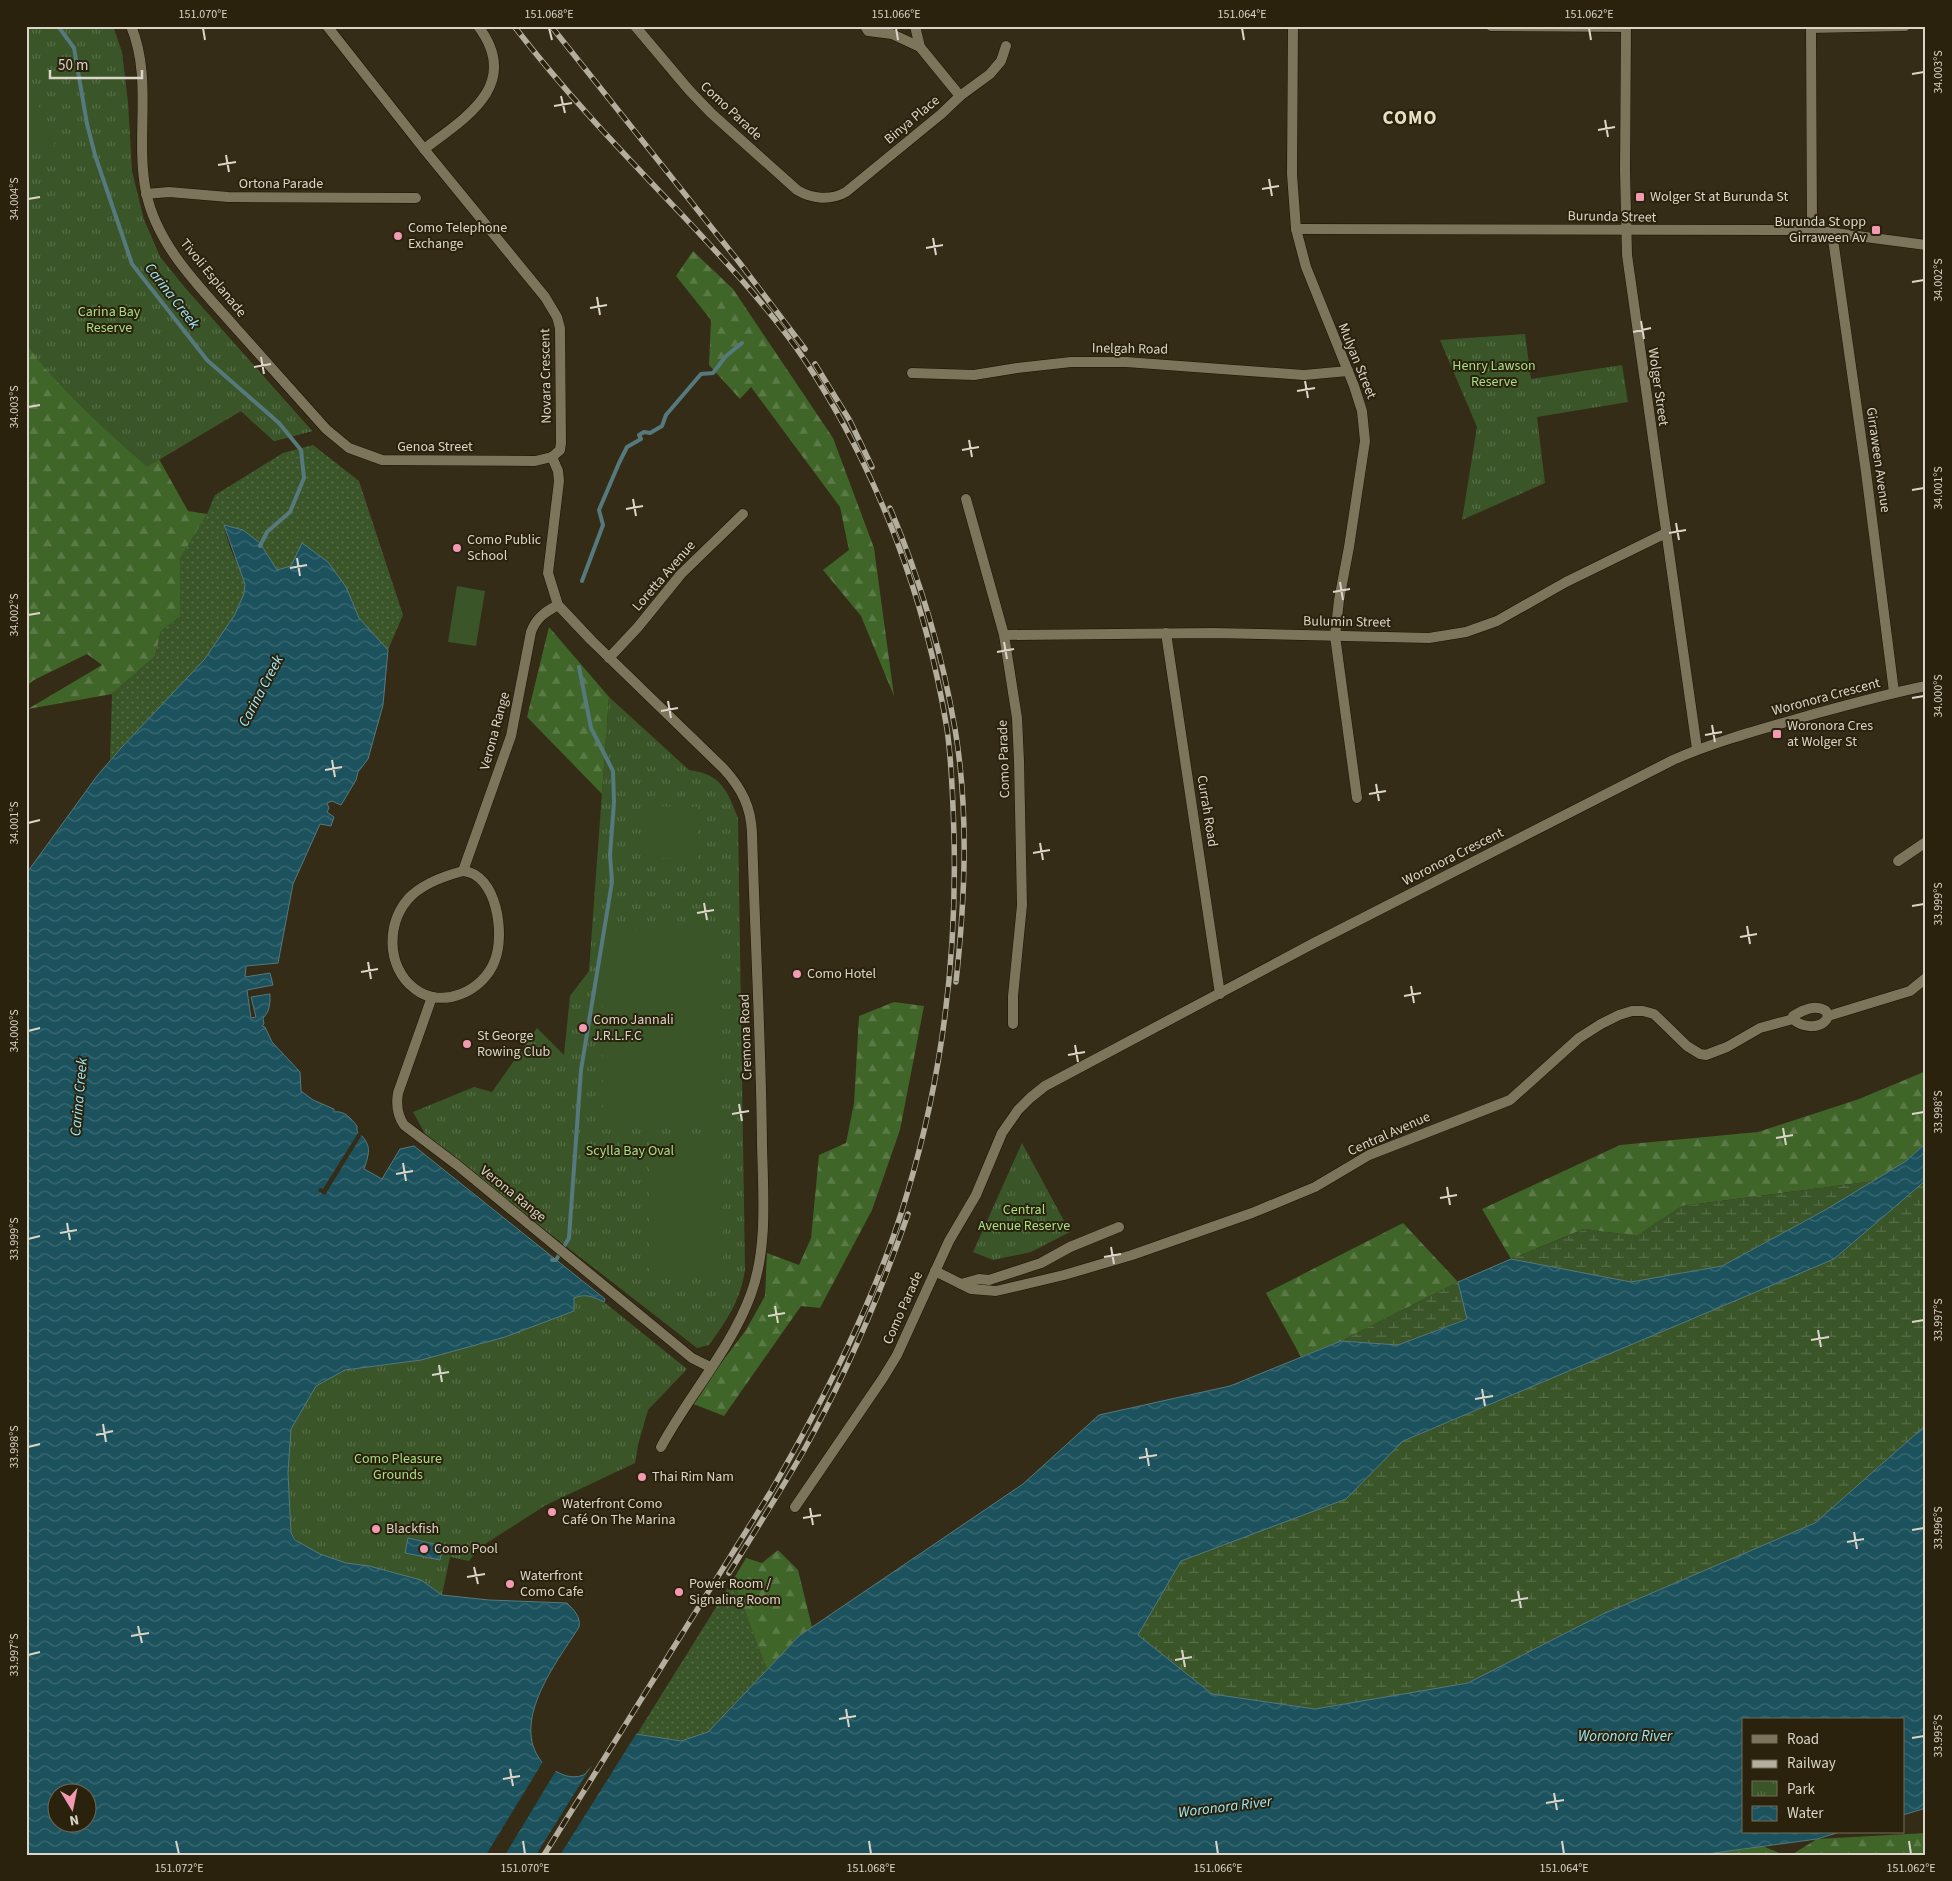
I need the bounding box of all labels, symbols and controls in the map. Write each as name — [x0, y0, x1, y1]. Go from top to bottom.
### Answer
text: 151.070°E — [178, 6, 228, 23]
text: 151.068°E — [524, 6, 574, 23]
text: 151.066°E — [871, 6, 921, 23]
text: 151.064°E — [1217, 6, 1267, 23]
text: 151.062°E — [1564, 6, 1614, 23]
scale bar — [50, 48, 142, 80]
text: 34.003°S — [1930, 50, 1947, 94]
text: 50 m — [58, 55, 88, 76]
street label: Como Parade — [696, 77, 766, 145]
street label: Binya Place — [880, 91, 944, 149]
district label: COMO — [1383, 105, 1437, 132]
street label: Ortona Parade — [239, 174, 323, 194]
text: 34.004°S — [6, 177, 23, 221]
place label: Wolger St at Burunda St — [1650, 187, 1788, 207]
marker: Wolger St at Burunda St — [1634, 191, 1646, 203]
street label: Burunda Street — [1567, 206, 1657, 228]
place label: Burunda St opp Girraween Av — [1775, 212, 1866, 248]
place label: Como Telephone Exchange — [408, 218, 507, 254]
marker: Burunda St opp Girraween Av — [1870, 224, 1882, 236]
marker: Como Telephone Exchange — [392, 230, 404, 242]
street label: Tivoli Esplanade — [175, 234, 251, 322]
text: 34.002°S — [1930, 258, 1947, 302]
water label: Carina Creek — [140, 259, 205, 334]
park label: Carina Bay Reserve — [78, 302, 141, 338]
street label: Mulyan Street — [1333, 320, 1381, 402]
street label: Novara Crescent — [535, 328, 557, 424]
street label: Inelgah Road — [1092, 338, 1168, 360]
street label: Wolger Street — [1643, 347, 1673, 428]
park label: Henry Lawson Reserve — [1452, 356, 1536, 392]
text: 34.003°S — [6, 385, 23, 429]
street label: Girraween Avenue — [1861, 406, 1895, 514]
street label: Genoa Street — [397, 437, 473, 457]
text: 34.001°S — [1930, 466, 1947, 510]
place label: Como Public School — [467, 530, 542, 566]
street label: Loretta Avenue — [628, 536, 700, 616]
marker: Como Public School — [451, 542, 463, 554]
text: 34.002°S — [6, 593, 23, 637]
street label: Bulumin Street — [1303, 611, 1391, 633]
water label: Carina Creek — [233, 651, 289, 731]
street label: Woronora Crescent — [1770, 673, 1883, 721]
text: 34.000°S — [1930, 674, 1947, 718]
street label: Verona Range — [475, 690, 515, 772]
place label: Woronora Cres at Wolger St — [1787, 716, 1873, 752]
street label: Como Parade — [993, 719, 1015, 798]
marker: Woronora Cres at Wolger St — [1771, 728, 1783, 740]
street label: Currah Road — [1191, 774, 1223, 848]
text: 34.001°S — [6, 801, 23, 845]
street label: Woronora Crescent — [1399, 823, 1507, 891]
text: 33.999°S — [1930, 882, 1947, 926]
place label: Como Hotel — [807, 964, 877, 984]
marker: Como Hotel — [791, 968, 803, 980]
street label: Cremona Road — [734, 993, 758, 1081]
text: 34.000°S — [6, 1009, 23, 1053]
place label: Como Jannali J.R.L.F.C — [593, 1010, 674, 1046]
marker: Como Jannali J.R.L.F.C — [577, 1022, 589, 1034]
place label: St George Rowing Club — [477, 1026, 551, 1062]
marker: St George Rowing Club — [461, 1038, 473, 1050]
water label: Carina Creek — [65, 1056, 93, 1137]
text: 33.998°S — [1930, 1090, 1947, 1134]
street label: Central Avenue — [1345, 1107, 1434, 1161]
park label: Scylla Bay Oval — [586, 1141, 675, 1161]
street label: Verona Range — [476, 1161, 551, 1227]
park label: Central Avenue Reserve — [978, 1200, 1070, 1236]
text: 33.999°S — [6, 1217, 23, 1261]
street label: Como Parade — [878, 1268, 928, 1348]
text: 33.997°S — [1930, 1298, 1947, 1342]
text: 33.998°S — [6, 1425, 23, 1469]
park label: Como Pleasure Grounds — [354, 1449, 442, 1485]
place label: Thai Rim Nam — [652, 1467, 734, 1487]
marker: Thai Rim Nam — [636, 1471, 648, 1483]
place label: Waterfront Como Café On The Marina — [562, 1494, 676, 1530]
marker: Waterfront Como Café On The Marina — [546, 1506, 558, 1518]
text: 33.996°S — [1930, 1506, 1947, 1550]
place label: Blackfish — [386, 1519, 439, 1539]
marker: Blackfish — [370, 1523, 382, 1535]
place label: Como Pool — [434, 1539, 498, 1559]
marker: Como Pool — [418, 1543, 430, 1555]
place label: Waterfront Como Cafe — [520, 1566, 584, 1602]
place label: Power Room / Signaling Room — [689, 1574, 781, 1610]
marker: Waterfront Como Cafe — [504, 1578, 516, 1590]
marker: Power Room / Signaling Room — [673, 1586, 685, 1598]
text: 33.997°S — [6, 1633, 23, 1677]
text: 33.995°S — [1930, 1714, 1947, 1758]
legend — [1742, 1718, 1904, 1834]
water label: Woronora River — [1578, 1726, 1673, 1747]
text: Road — [1787, 1729, 1819, 1750]
text: Railway — [1787, 1753, 1836, 1774]
text: Park — [1787, 1779, 1816, 1800]
north arrow — [48, 1784, 98, 1834]
water label: Woronora River — [1177, 1791, 1274, 1823]
text: Water — [1787, 1803, 1824, 1824]
text: N — [68, 1809, 80, 1830]
text: 151.072°E — [154, 1860, 204, 1877]
text: 151.070°E — [500, 1860, 550, 1877]
text: 151.068°E — [846, 1860, 896, 1877]
text: 151.066°E — [1193, 1860, 1243, 1877]
text: 151.064°E — [1539, 1860, 1589, 1877]
text: 151.062°E — [1886, 1860, 1936, 1877]

